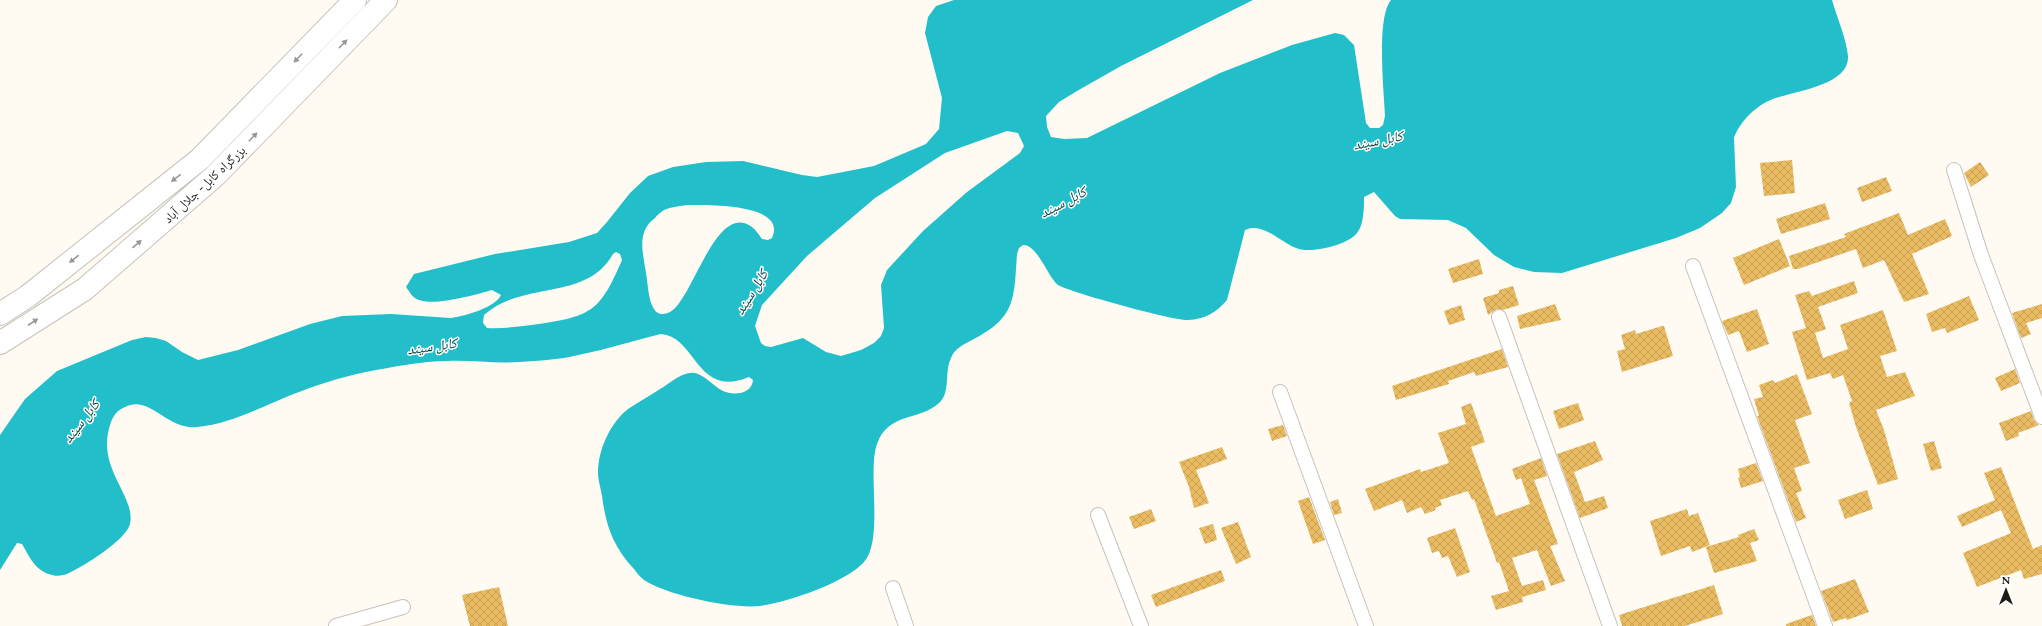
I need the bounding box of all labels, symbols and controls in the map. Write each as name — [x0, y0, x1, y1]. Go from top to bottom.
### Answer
one-way arrow — [339, 39, 348, 49]
one-way arrow — [293, 53, 303, 63]
water label: کابل سيند — [1352, 125, 1407, 156]
one-way arrow — [248, 132, 258, 142]
street label: بزرگراه کابل- جلال آباد — [159, 141, 251, 228]
one-way arrow — [170, 174, 181, 183]
water label: کابل سيند — [1036, 180, 1092, 223]
one-way arrow — [132, 240, 141, 249]
one-way arrow — [68, 255, 79, 264]
water label: کابل سيند — [729, 264, 775, 319]
one-way arrow — [28, 318, 38, 326]
water label: کابل سيند — [406, 332, 460, 360]
water label: کابل سيند — [58, 394, 106, 447]
north arrow — [1986, 570, 2026, 610]
text: N — [2002, 572, 2011, 589]

